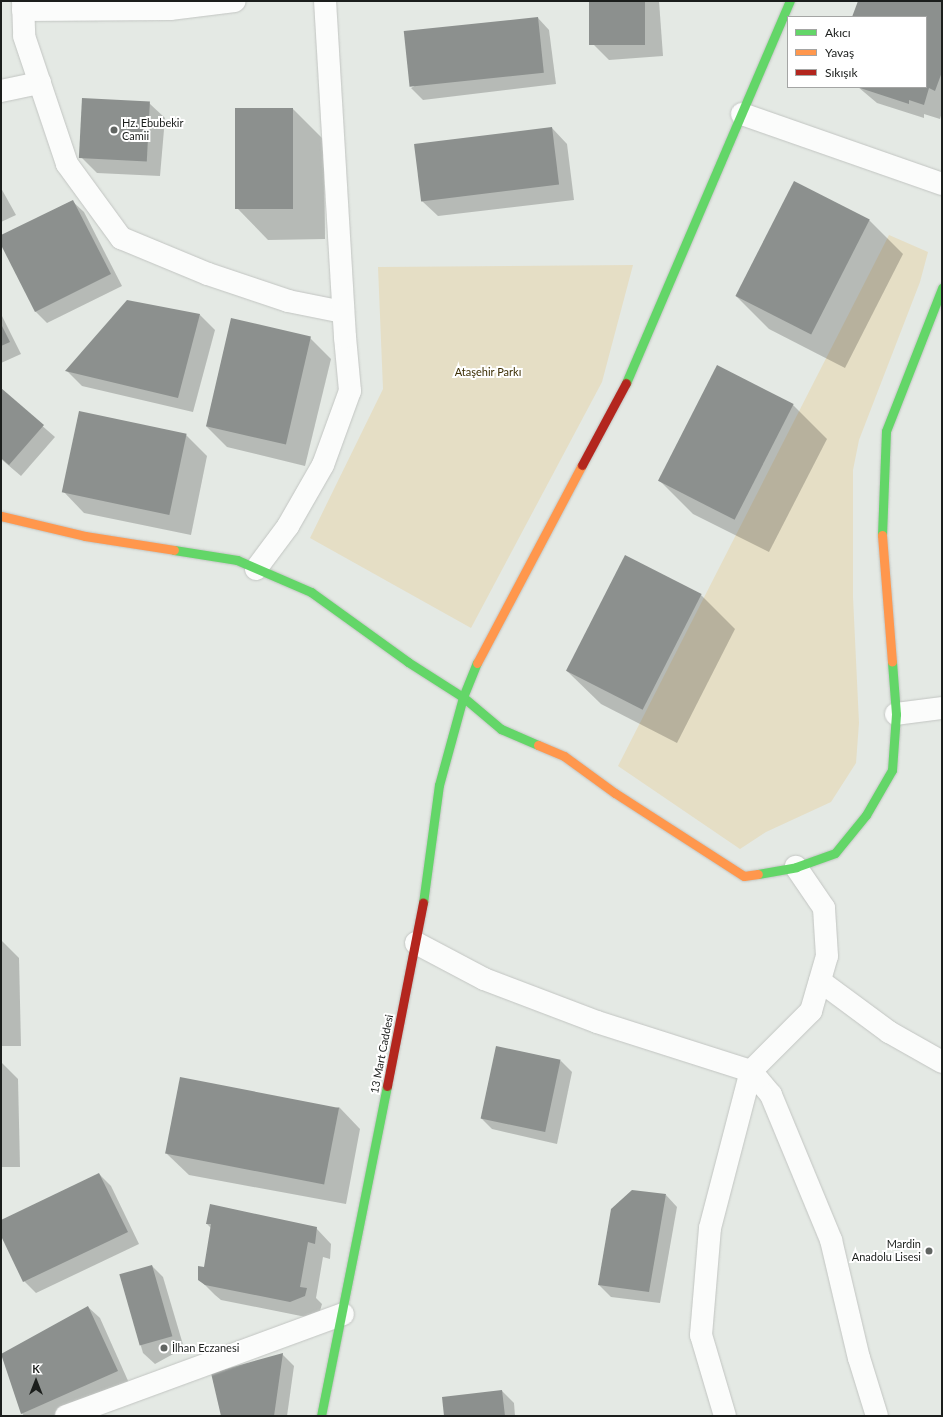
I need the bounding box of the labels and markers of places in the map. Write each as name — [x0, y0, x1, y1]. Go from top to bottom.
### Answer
place label: Hz. Ebubekir Camii — [122, 117, 183, 143]
marker: Hz. Ebubekir Camii — [109, 125, 119, 135]
place label: Mardin Anadolu Lisesi — [852, 1238, 921, 1264]
marker: Mardin Anadolu Lisesi — [924, 1246, 934, 1256]
place label: İlhan Eczanesi — [172, 1341, 239, 1355]
marker: İlhan Eczanesi — [159, 1343, 169, 1353]

